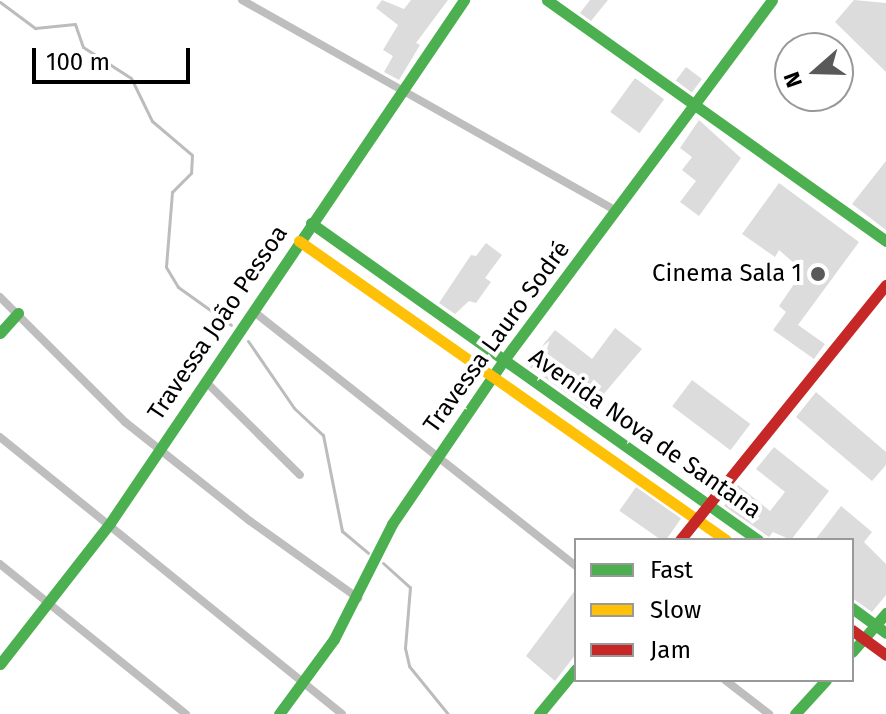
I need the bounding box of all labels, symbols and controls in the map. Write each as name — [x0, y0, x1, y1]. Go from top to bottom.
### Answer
scale bar — [36, 32, 194, 82]
north arrow — [774, 32, 854, 112]
text: 100 m — [46, 48, 110, 76]
text: N — [778, 68, 808, 91]
street label: Travessa João Pessoa — [142, 220, 294, 426]
street label: Travessa Lauro Sodré — [418, 236, 576, 438]
place label: Cinema Sala 1 — [652, 260, 802, 288]
marker: Cinema Sala 1 — [809, 265, 827, 283]
street label: Avenida Nova de Santana — [523, 343, 767, 525]
legend — [574, 538, 854, 682]
text: Fast — [650, 556, 693, 584]
text: Slow — [650, 596, 701, 624]
text: Jam — [650, 636, 691, 664]

